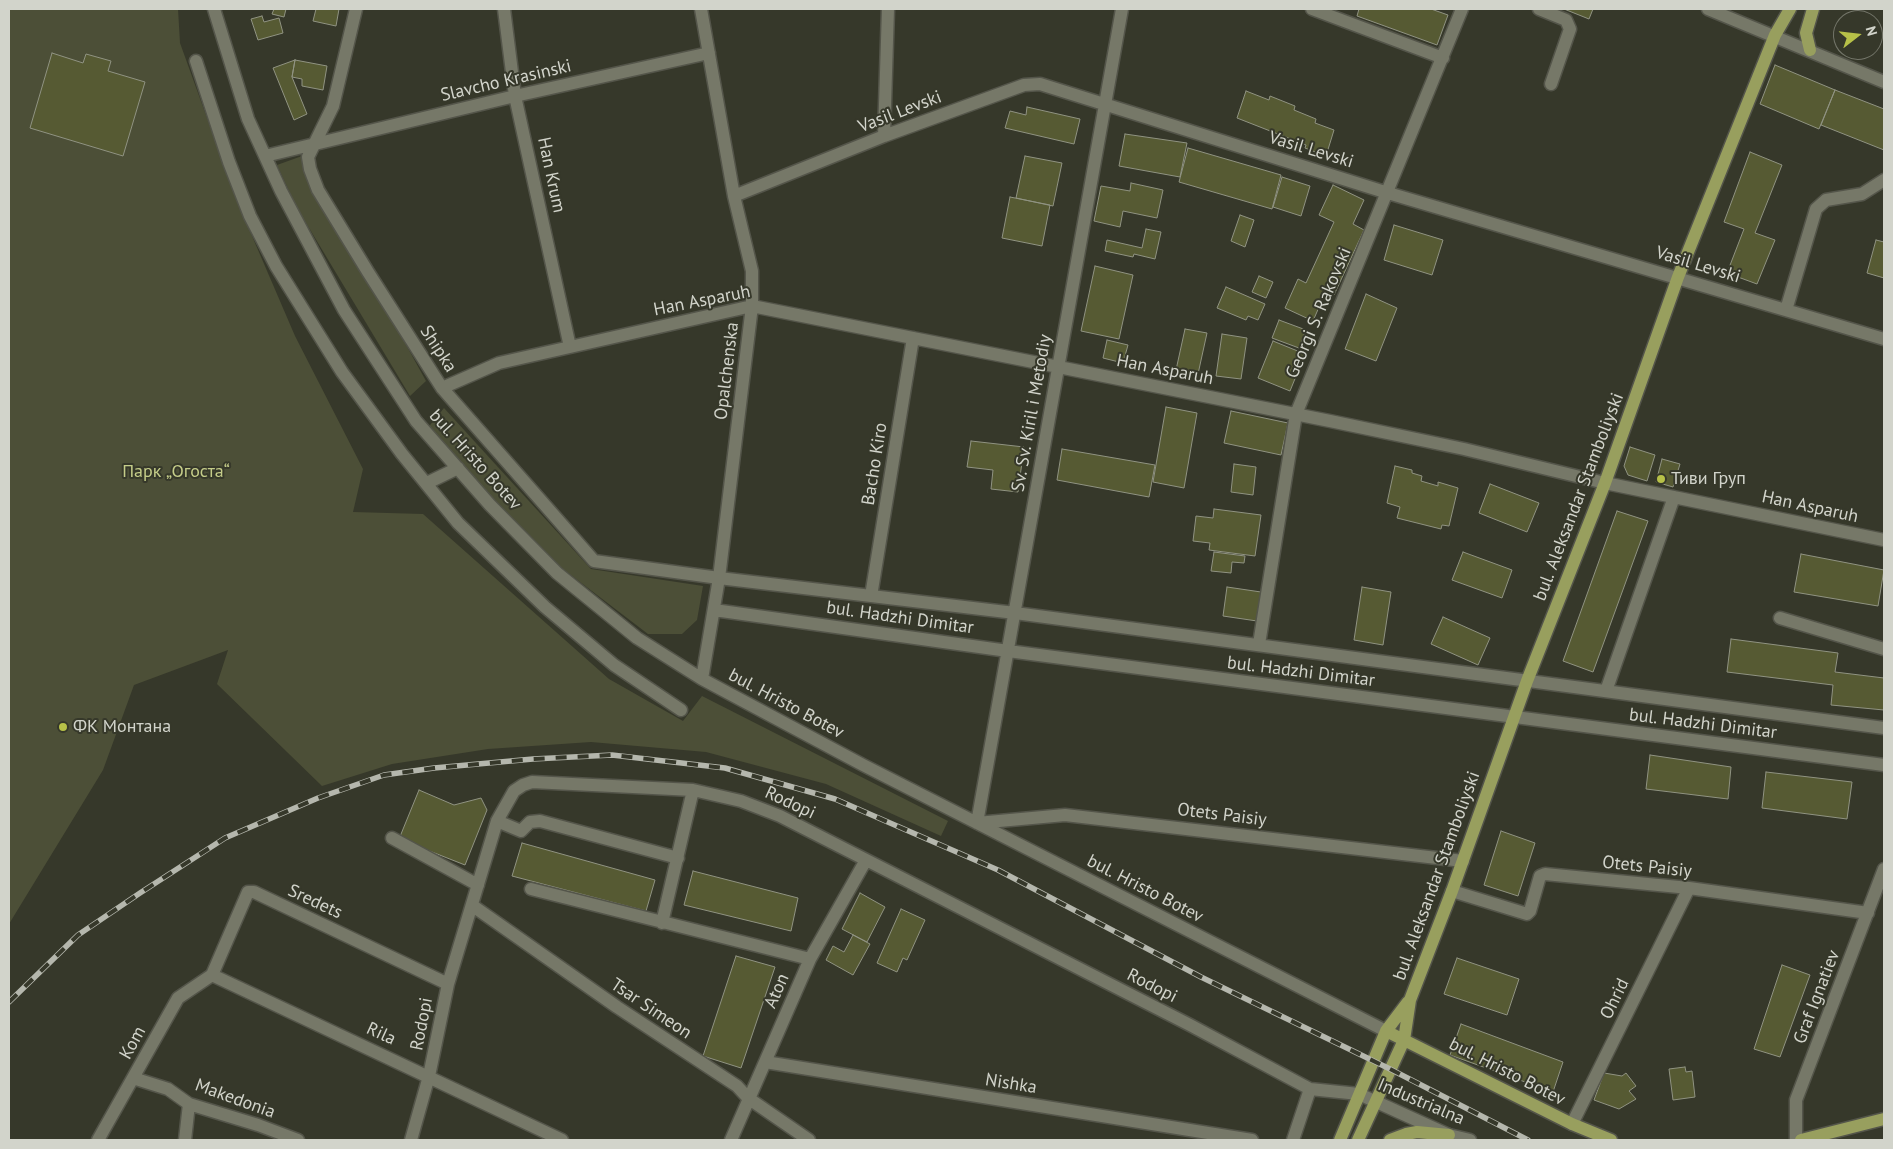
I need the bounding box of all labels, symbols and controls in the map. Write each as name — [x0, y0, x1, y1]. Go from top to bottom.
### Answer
north arrow — [1833, 10, 1883, 60]
text: N — [1862, 24, 1881, 38]
street label: Slavcho Krasinski — [439, 55, 573, 107]
street label: Vasil Levski — [855, 86, 945, 138]
street label: Vasil Levski — [1266, 127, 1356, 173]
street label: Han Krum — [532, 135, 570, 215]
street label: Vasil Levski — [1653, 242, 1743, 288]
street label: Georgi S. Rakovski — [1282, 244, 1356, 382]
street label: Han Asparuh — [652, 281, 752, 321]
street label: Opalchenska — [710, 321, 744, 421]
street label: Shipka — [415, 322, 461, 376]
street label: Sv. Sv. Kiril i Metodiy — [1008, 333, 1056, 493]
street label: Han Asparuh — [1115, 350, 1215, 390]
street label: bul. Aleksandar Stamboliyski — [1529, 390, 1629, 604]
street label: bul. Hristo Botev — [424, 405, 526, 515]
street label: Bacho Kiro — [858, 421, 892, 507]
park label: Парк „Огоста“ — [122, 461, 230, 483]
place label: Тиви Груп — [1671, 468, 1746, 490]
marker: Тиви Груп — [1655, 473, 1667, 485]
street label: Han Asparuh — [1760, 486, 1860, 528]
street label: bul. Hadzhi Dimitar — [825, 597, 975, 639]
street label: bul. Hadzhi Dimitar — [1226, 652, 1376, 692]
street label: bul. Hristo Botev — [725, 664, 847, 744]
street label: bul. Hadzhi Dimitar — [1628, 704, 1778, 744]
place label: ФК Монтана — [73, 716, 171, 738]
marker: ФК Монтана — [57, 721, 69, 733]
street label: bul. Aleksandar Stamboliyski — [1389, 769, 1485, 983]
street label: Rodopi — [761, 782, 819, 824]
street label: Otets Paisiy — [1176, 799, 1268, 831]
street label: bul. Hristo Botev — [1083, 850, 1207, 928]
street label: Otets Paisiy — [1601, 852, 1693, 882]
street label: Sredets — [284, 880, 346, 924]
street label: Graf Ignatiev — [1789, 947, 1845, 1047]
street label: Rodopi — [1123, 964, 1181, 1008]
street label: Aton — [760, 970, 794, 1012]
street label: Tsar Simeon — [606, 974, 696, 1044]
street label: Ohrid — [1596, 975, 1634, 1023]
street label: Rodopi — [406, 996, 438, 1052]
street label: Rila — [363, 1018, 399, 1050]
street label: Kom — [115, 1023, 151, 1063]
street label: bul. Hristo Botev — [1445, 1033, 1569, 1111]
street label: Nishka — [984, 1069, 1038, 1099]
street label: Industrialna — [1374, 1074, 1468, 1130]
street label: Makedonia — [192, 1075, 278, 1123]

